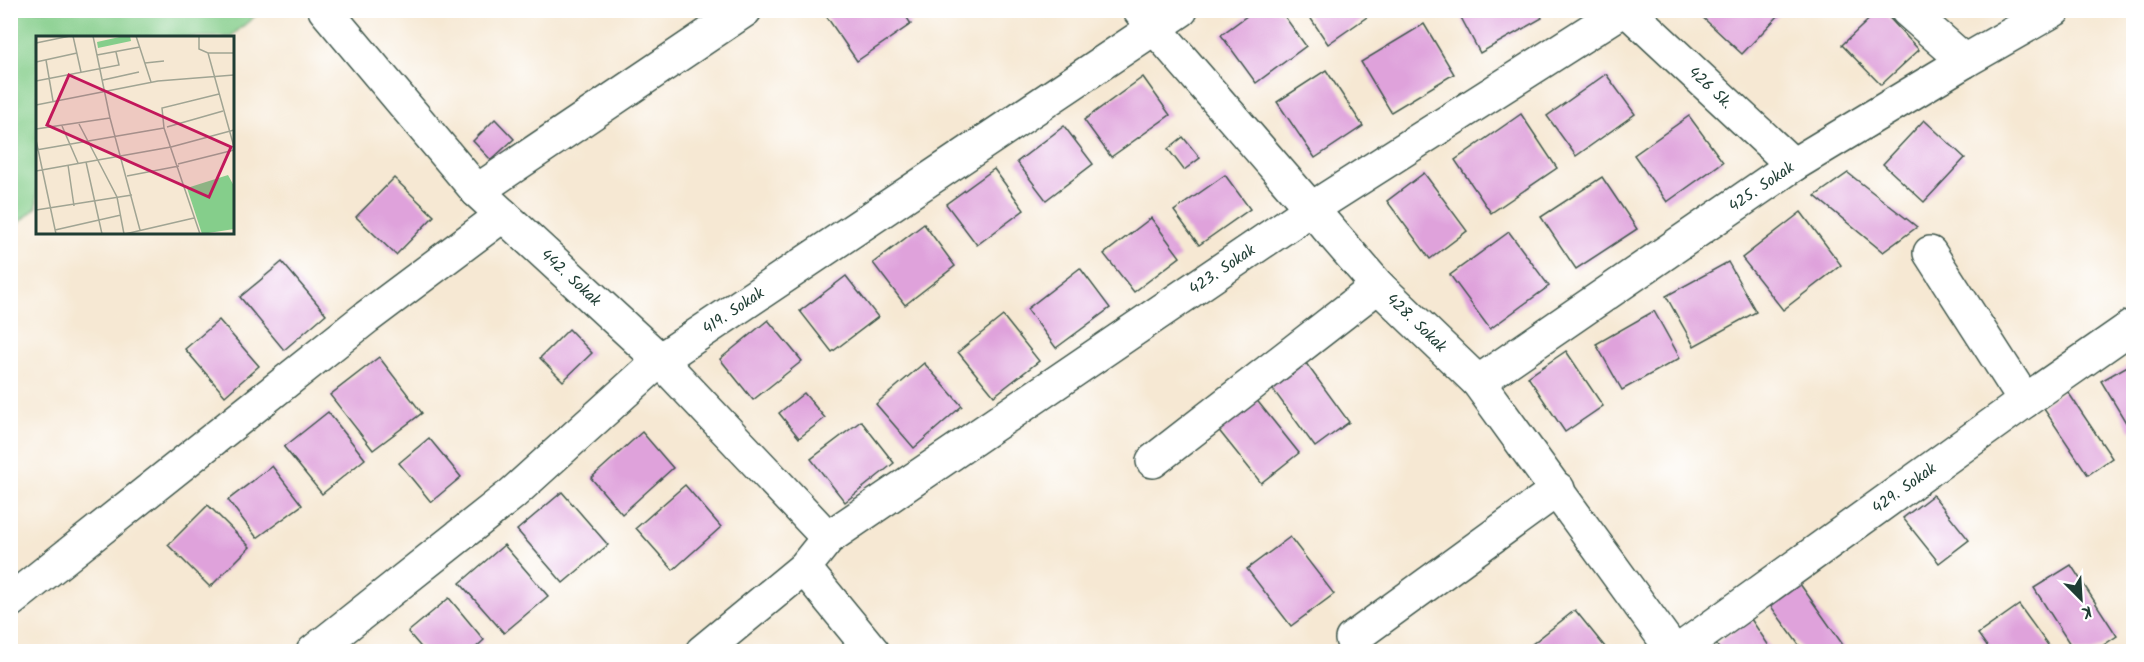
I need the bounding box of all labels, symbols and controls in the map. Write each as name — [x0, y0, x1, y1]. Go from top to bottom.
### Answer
inset map — [36, 36, 234, 234]
street label: 426 Sk. — [1682, 60, 1738, 115]
street label: 425. Sokak — [1723, 155, 1800, 218]
street label: 423. Sokak — [1184, 238, 1261, 301]
street label: 442. Sokak — [535, 243, 607, 313]
street label: 419. Sokak — [697, 281, 770, 341]
street label: 428. Sokak — [1380, 287, 1453, 359]
street label: 429. Sokak — [1867, 456, 1942, 520]
north arrow — [2051, 569, 2111, 629]
text: K — [2077, 598, 2096, 625]

